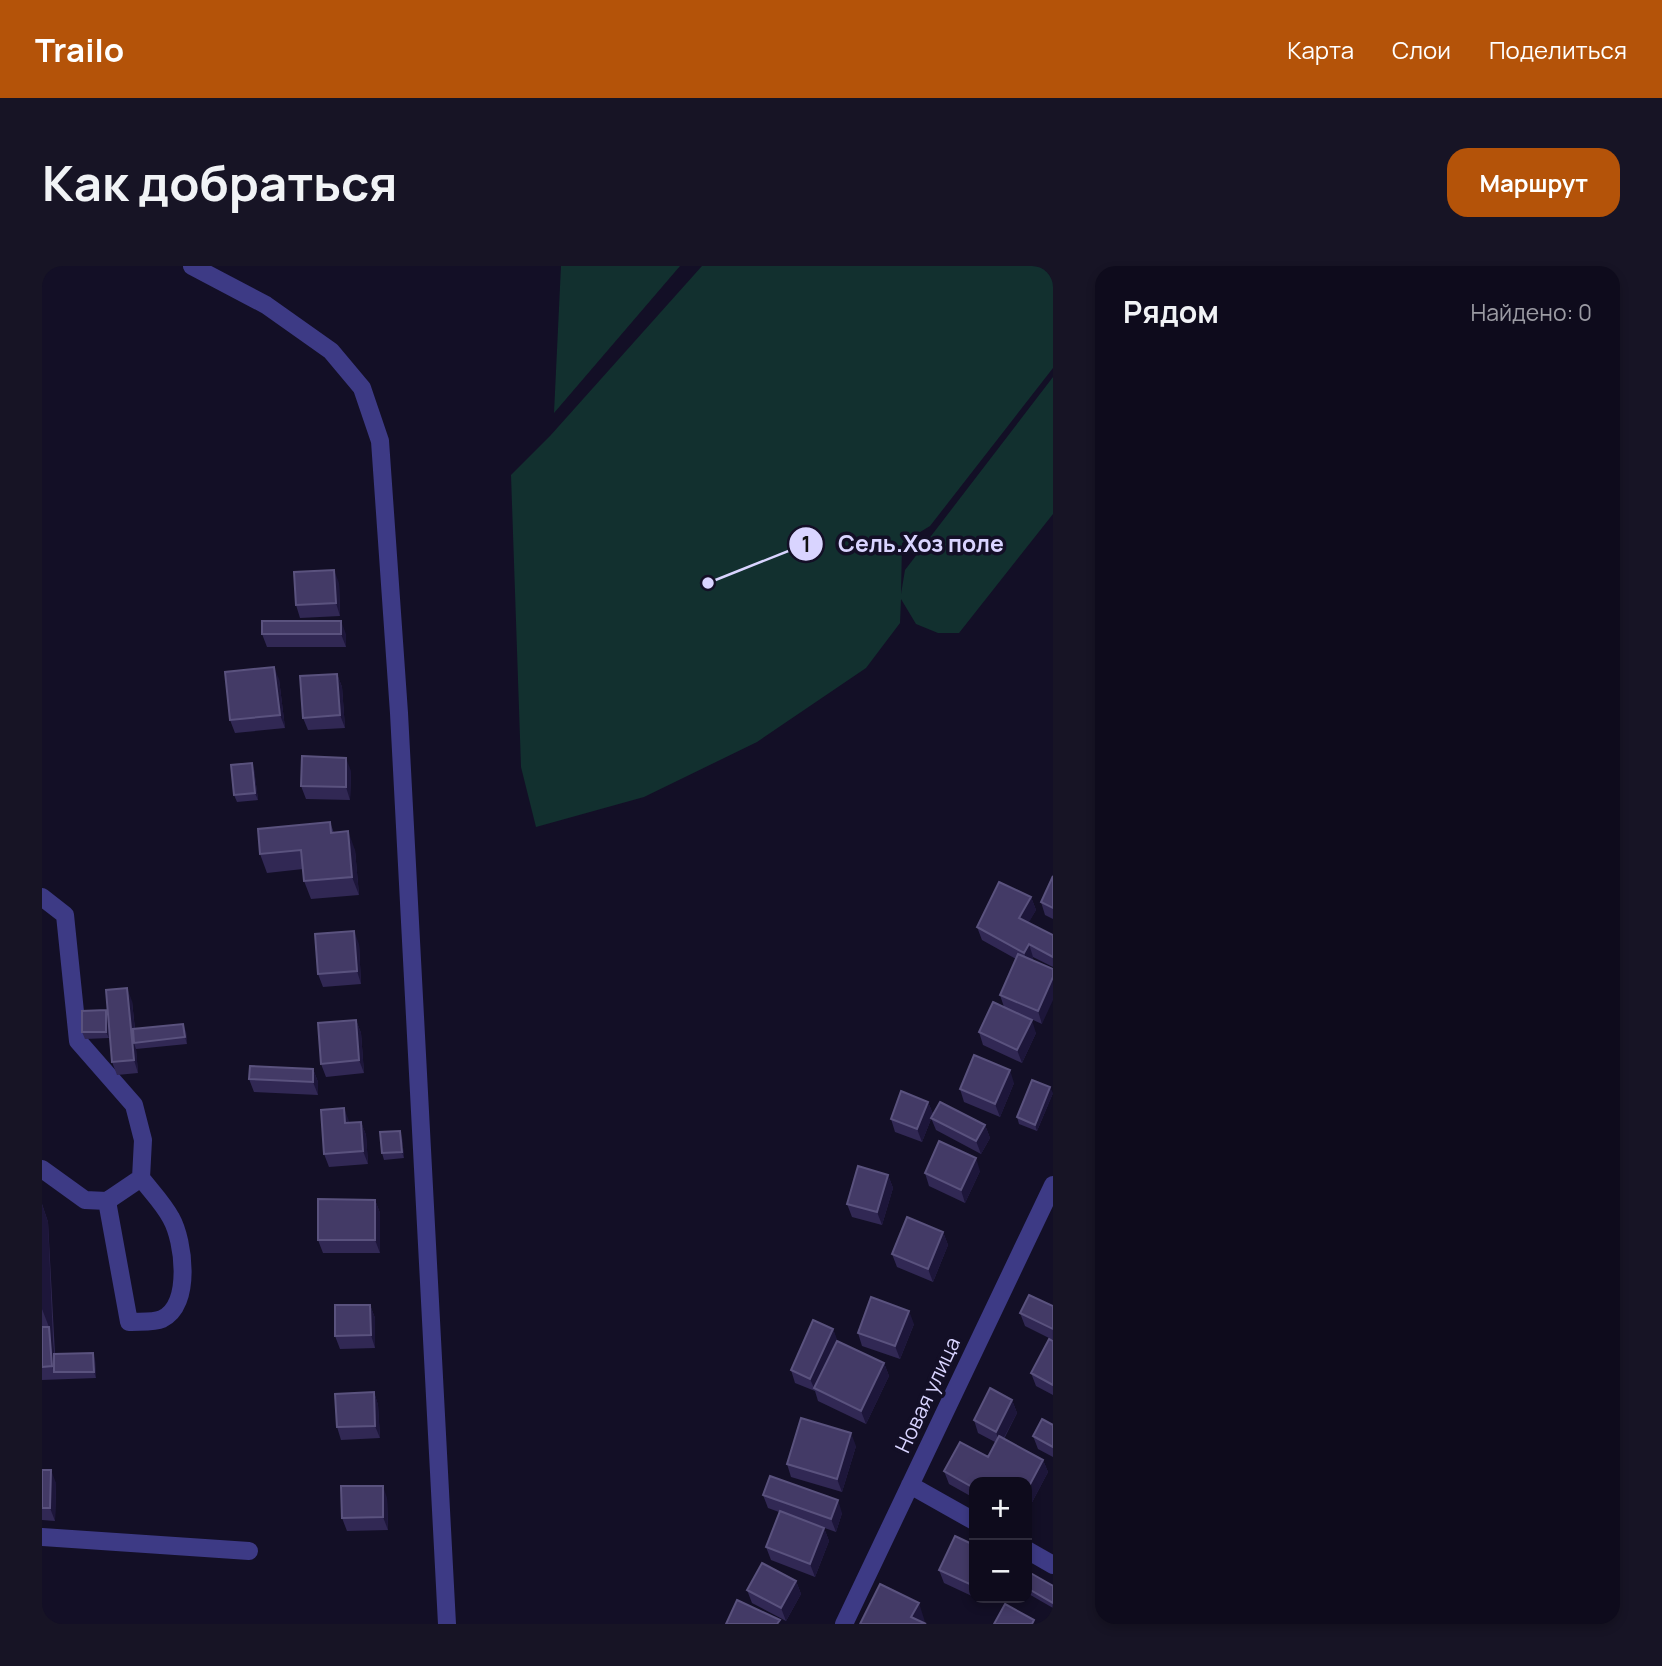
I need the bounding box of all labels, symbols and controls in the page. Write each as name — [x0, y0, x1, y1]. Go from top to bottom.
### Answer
text: Trailo — [35, 27, 124, 72]
text: Карта — [1287, 33, 1354, 66]
text: Слои — [1392, 33, 1451, 66]
text: Поделиться — [1489, 33, 1627, 66]
button: Маршрут — [1447, 148, 1620, 217]
text: Как добраться — [42, 149, 397, 216]
text: Рядом — [1123, 291, 1219, 332]
text: Найдено: 0 — [1470, 296, 1592, 328]
callout: Сель.Хоз поле — [789, 522, 1018, 566]
text: Сель.Хоз поле — [838, 527, 1004, 559]
text: 1 — [801, 530, 811, 558]
street label: Новая улица — [888, 1332, 966, 1457]
map controls — [969, 1477, 1032, 1603]
button: + — [969, 1477, 1032, 1540]
button: − — [969, 1540, 1032, 1603]

